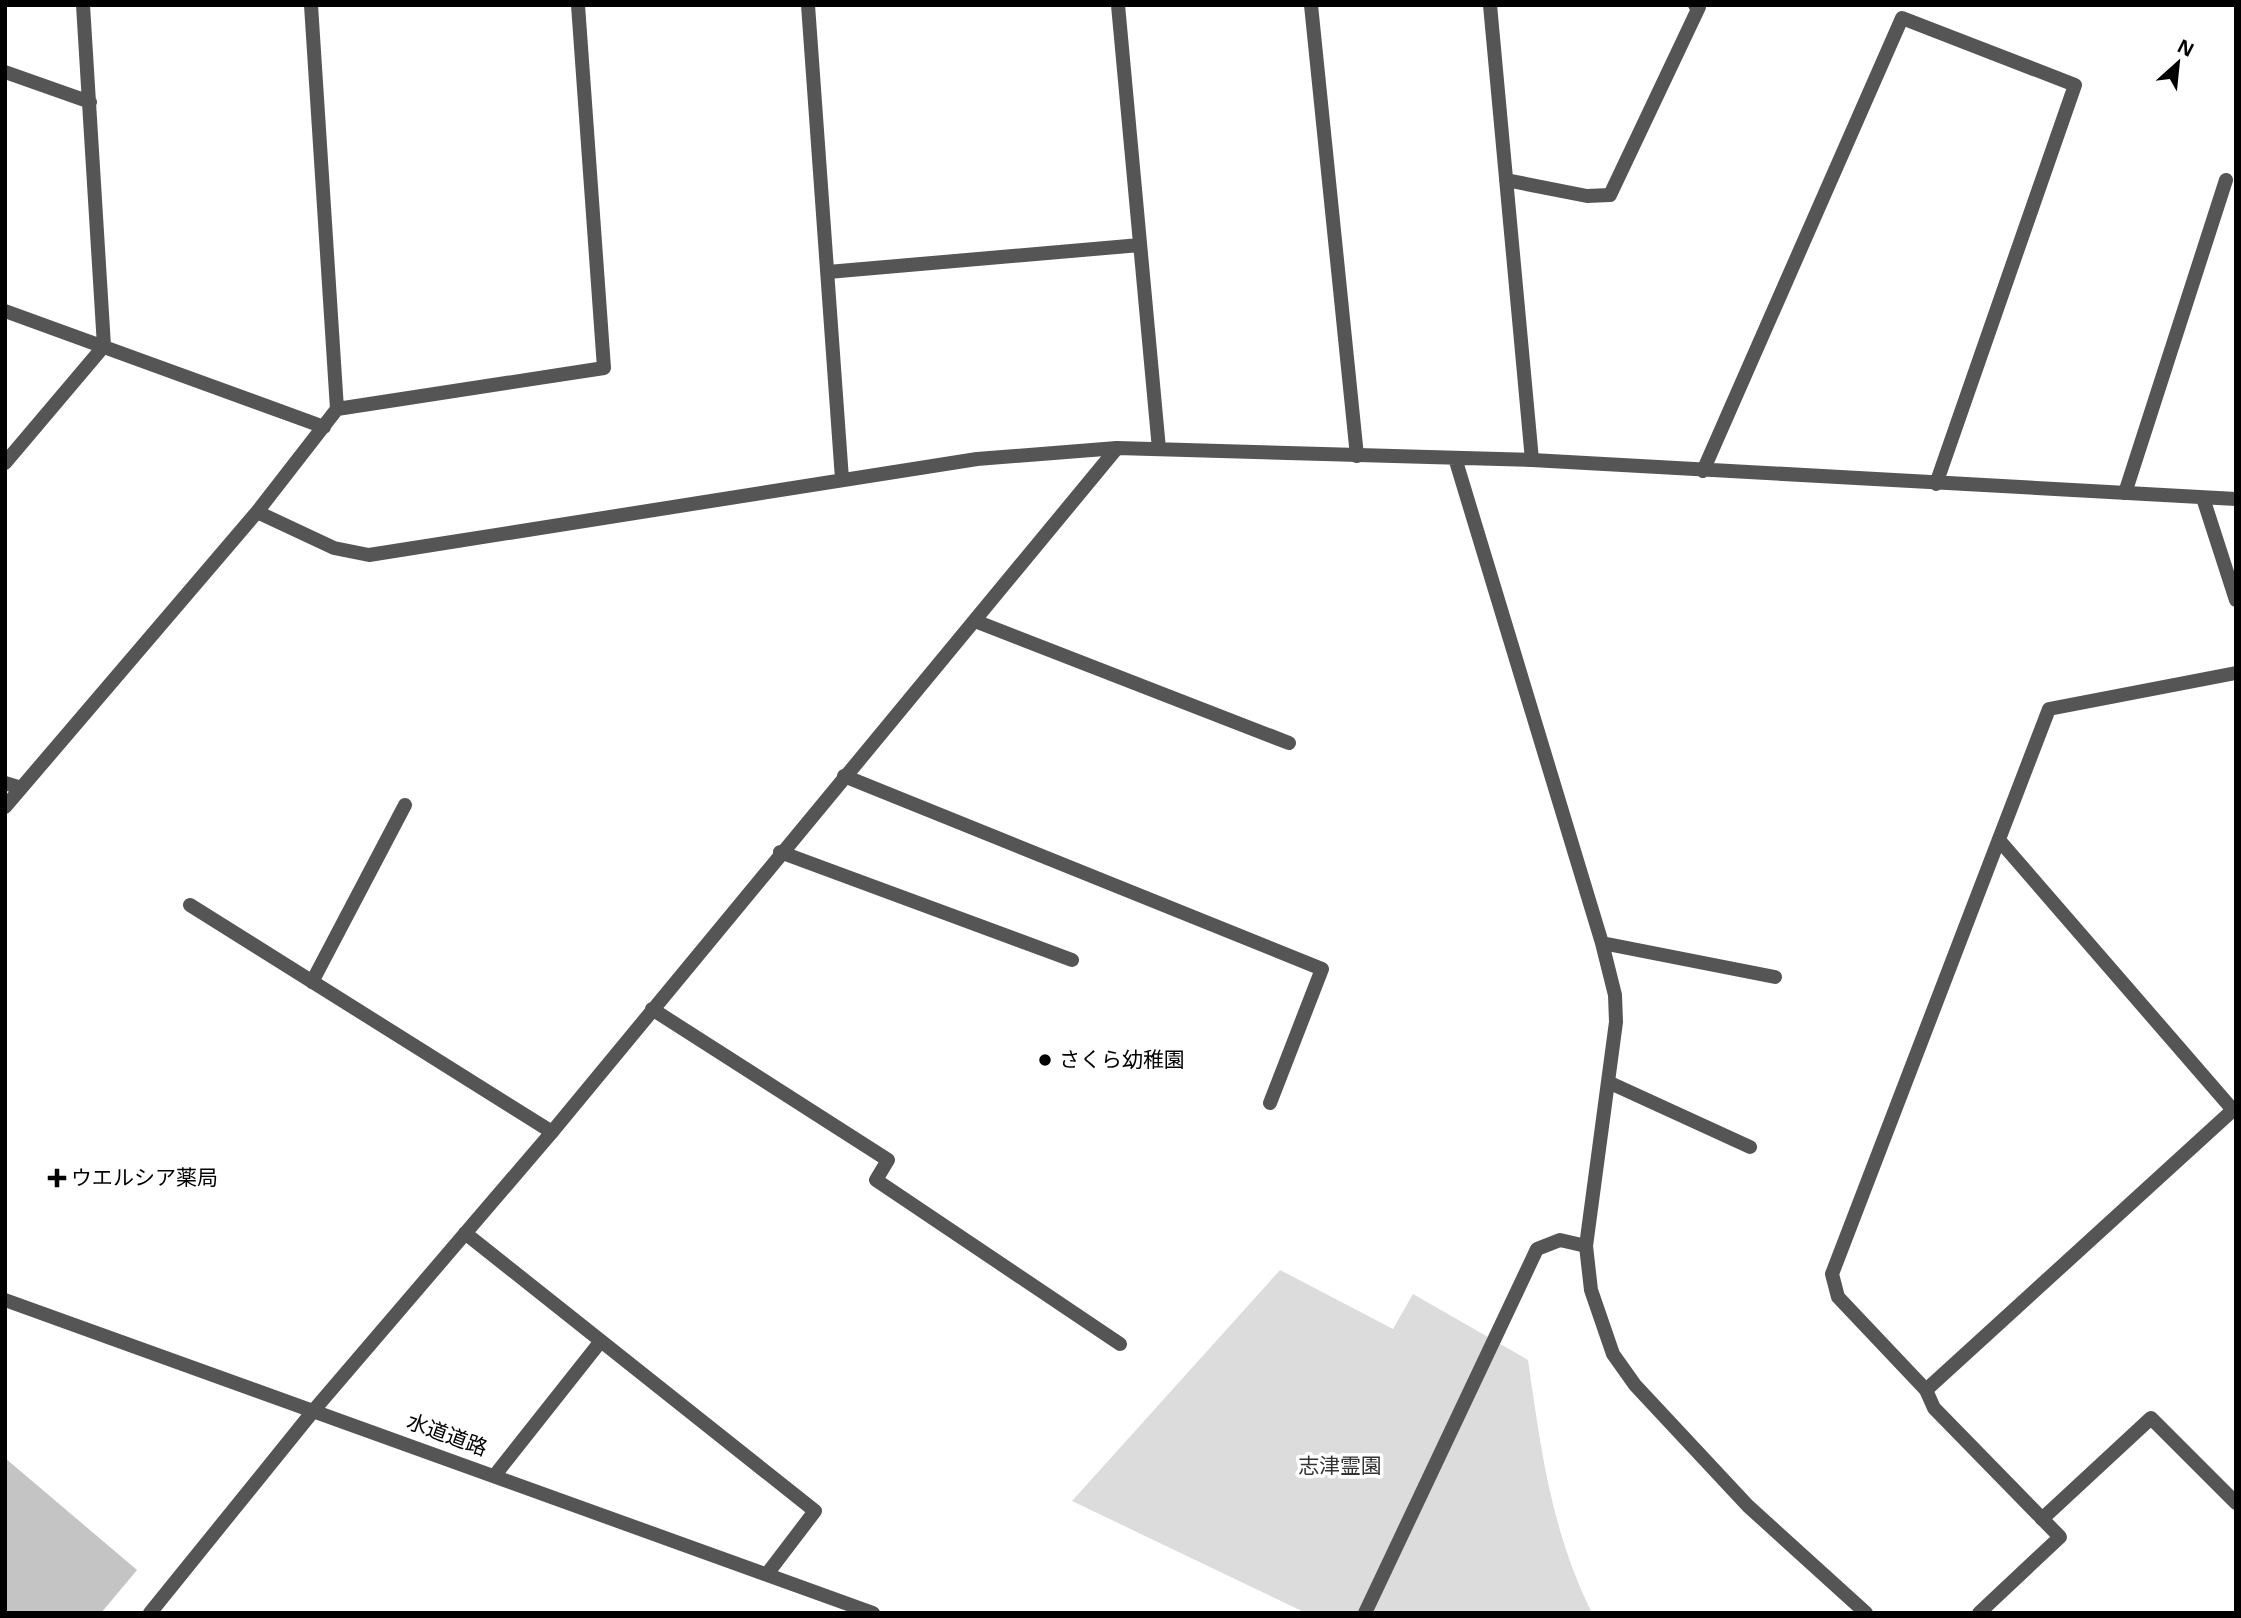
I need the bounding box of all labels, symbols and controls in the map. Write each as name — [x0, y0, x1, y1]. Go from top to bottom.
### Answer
north arrow — [2143, 28, 2213, 98]
text: N — [2173, 33, 2199, 63]
place label: さくら幼稚園 — [1059, 1045, 1185, 1073]
marker: さくら幼稚園 — [1037, 1052, 1053, 1068]
place label: ウエルシア薬局 — [71, 1163, 218, 1191]
marker: ウエルシア薬局 — [49, 1170, 65, 1186]
street label: 水道道路 — [403, 1407, 492, 1462]
park label: 志津霊園 — [1298, 1451, 1382, 1479]

